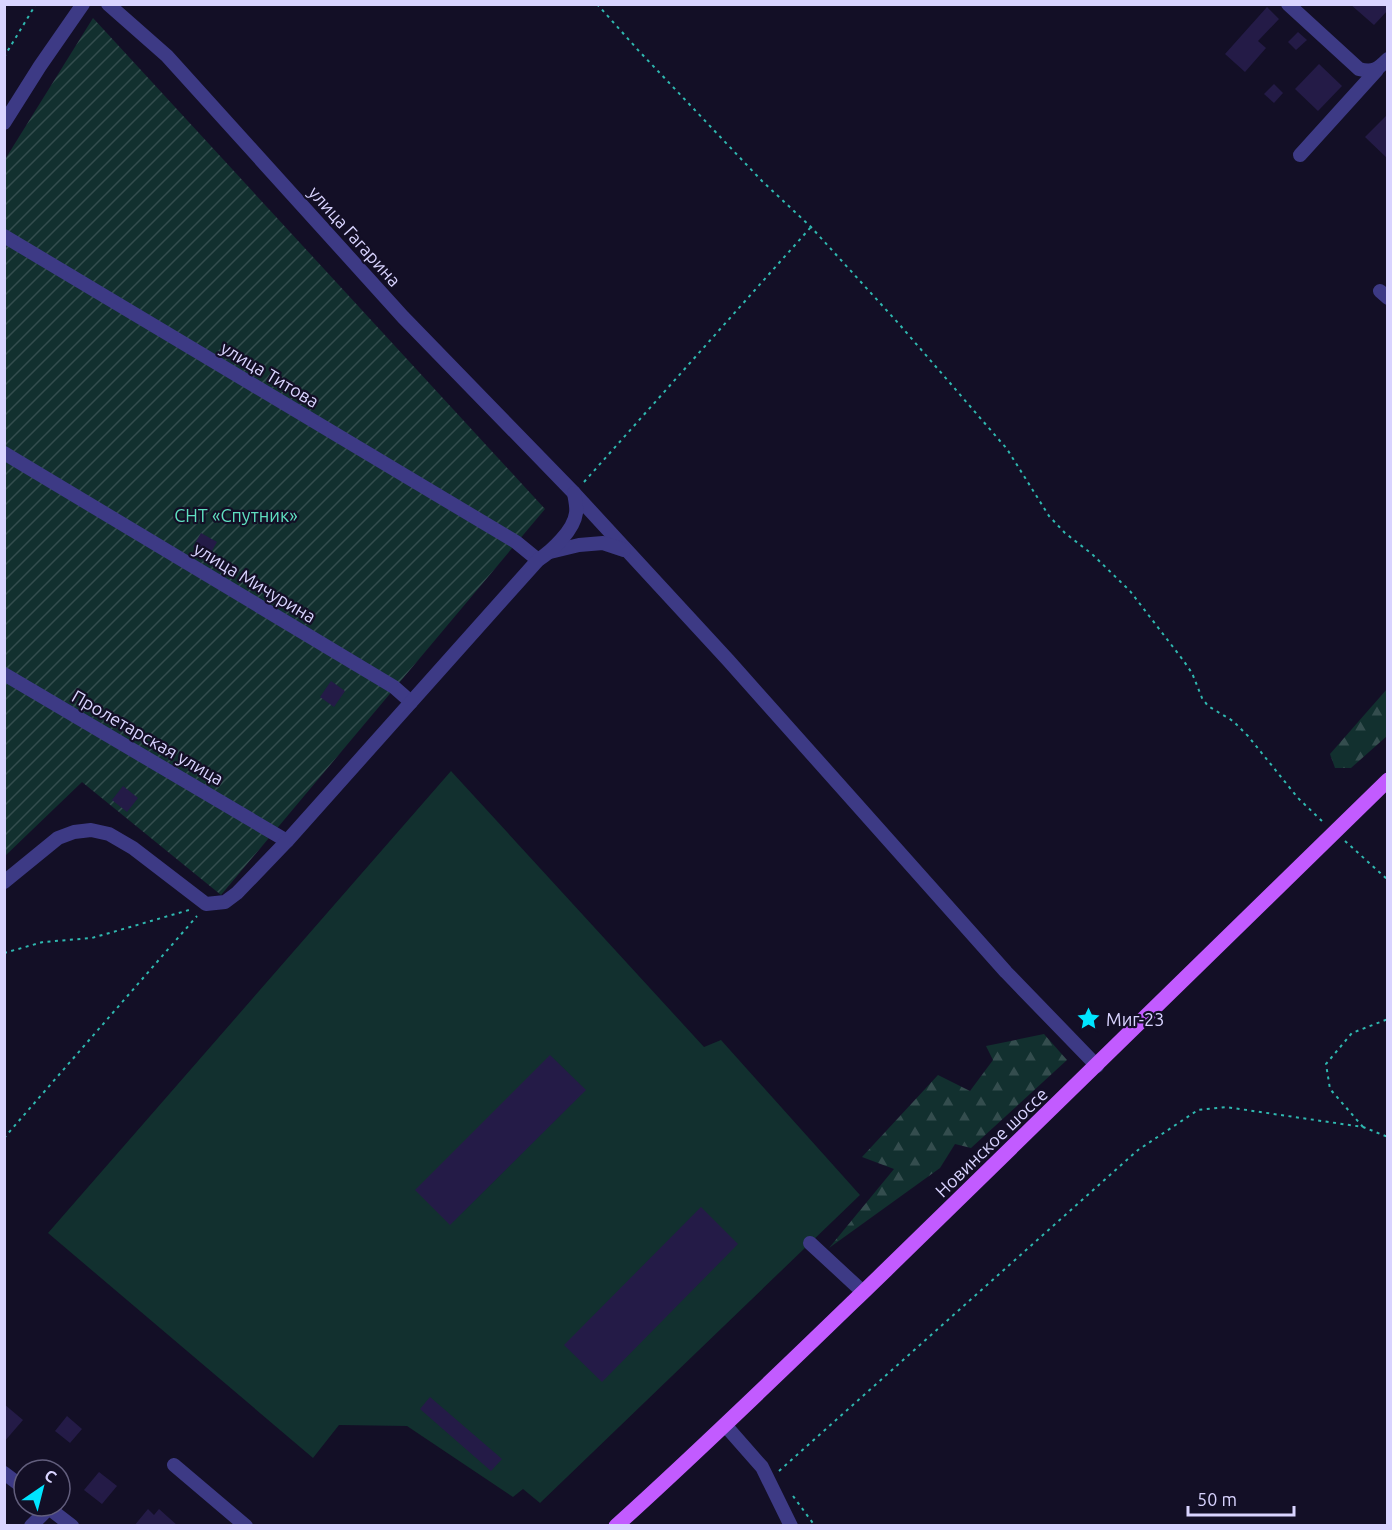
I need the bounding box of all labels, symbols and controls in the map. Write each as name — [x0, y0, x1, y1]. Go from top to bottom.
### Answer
street label: улица Гагарина — [305, 182, 405, 290]
street label: улица Титова — [217, 337, 323, 411]
park label: СНТ «Спутник» — [174, 505, 298, 525]
street label: улица Мичурина — [190, 538, 320, 626]
street label: Пролетарская улица — [69, 685, 227, 789]
place icon: Миг-23 — [1075, 1006, 1101, 1032]
place label: Миг-23 — [1106, 1009, 1164, 1029]
street label: Новинское шоссе — [931, 1083, 1051, 1201]
north arrow — [12, 1458, 72, 1518]
text: С — [41, 1465, 60, 1486]
scale bar — [1188, 1479, 1294, 1517]
text: 50 m — [1197, 1489, 1237, 1509]

